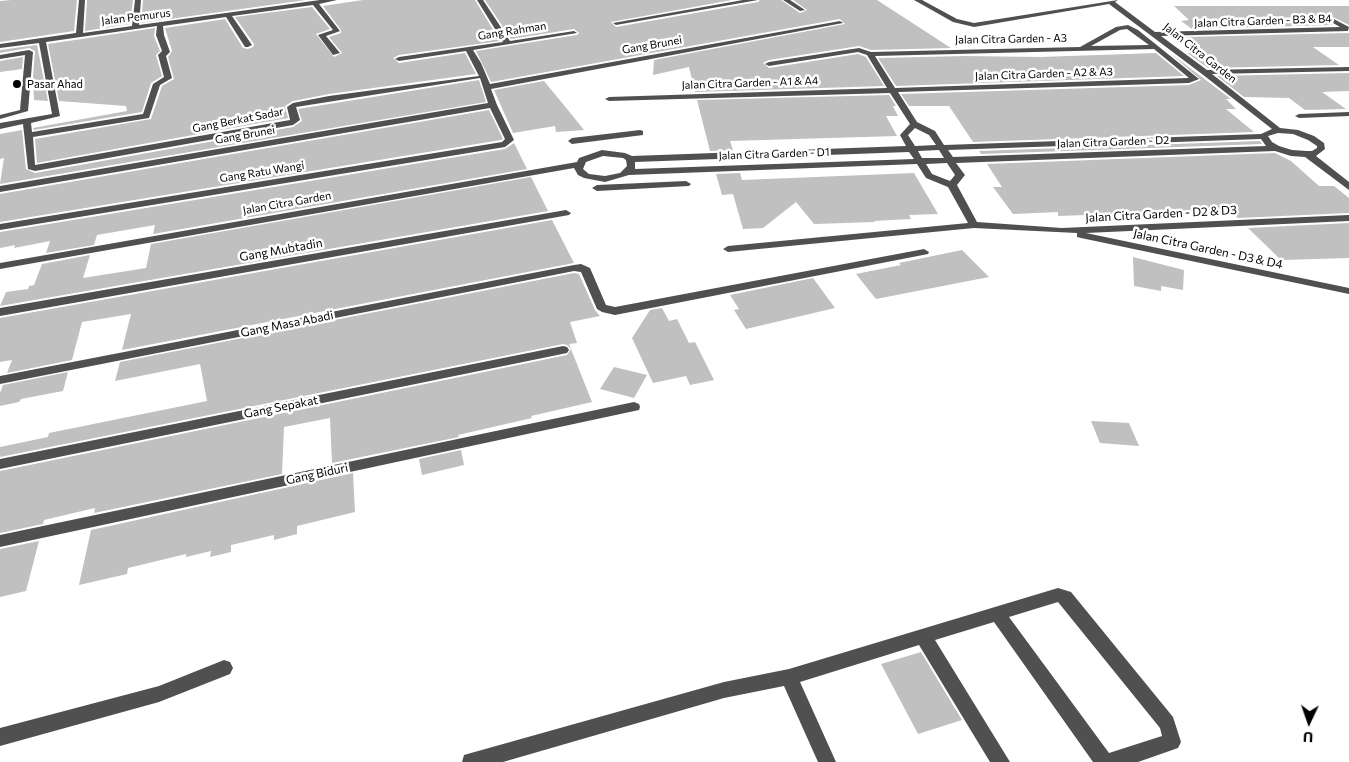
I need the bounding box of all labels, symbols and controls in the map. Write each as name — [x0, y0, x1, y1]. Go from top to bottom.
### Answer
street label: Jalan Pemurus — [101, 6, 171, 28]
street label: Jalan Citra Garden - B3 & B4 — [1194, 12, 1332, 30]
street label: Gang Rahman — [477, 19, 547, 43]
street label: Jalan Citra Garden — [1161, 20, 1239, 86]
street label: Jalan Citra Garden - A3 — [955, 31, 1067, 47]
street label: Gang Brunei — [621, 33, 683, 57]
street label: Jalan Citra Garden - A2 & A3 — [975, 65, 1113, 83]
street label: Jalan Citra Garden - A1 & A4 — [681, 74, 819, 92]
place label: Pasar Ahad — [27, 77, 83, 91]
marker: Pasar Ahad — [11, 78, 23, 90]
street label: Gang Berkat Sadar — [191, 105, 285, 135]
street label: Gang Brunei — [214, 123, 276, 147]
street label: Jalan Citra Garden - D2 — [1057, 133, 1169, 151]
street label: Jalan Citra Garden - D1 — [718, 145, 830, 163]
street label: Gang Ratu Wangi — [219, 159, 305, 185]
street label: Jalan Citra Garden — [242, 189, 332, 217]
street label: Jalan Citra Garden - D2 & D3 — [1085, 203, 1237, 225]
street label: Jalan Citra Garden - D3 & D4 — [1132, 226, 1284, 272]
street label: Gang Mubtadin — [238, 236, 324, 264]
street label: Gang Masa Abadi — [239, 308, 335, 340]
street label: Gang Sepakat — [243, 393, 319, 421]
street label: Gang Biduri — [285, 460, 349, 488]
north arrow — [1284, 697, 1334, 747]
text: U — [1303, 729, 1314, 746]

